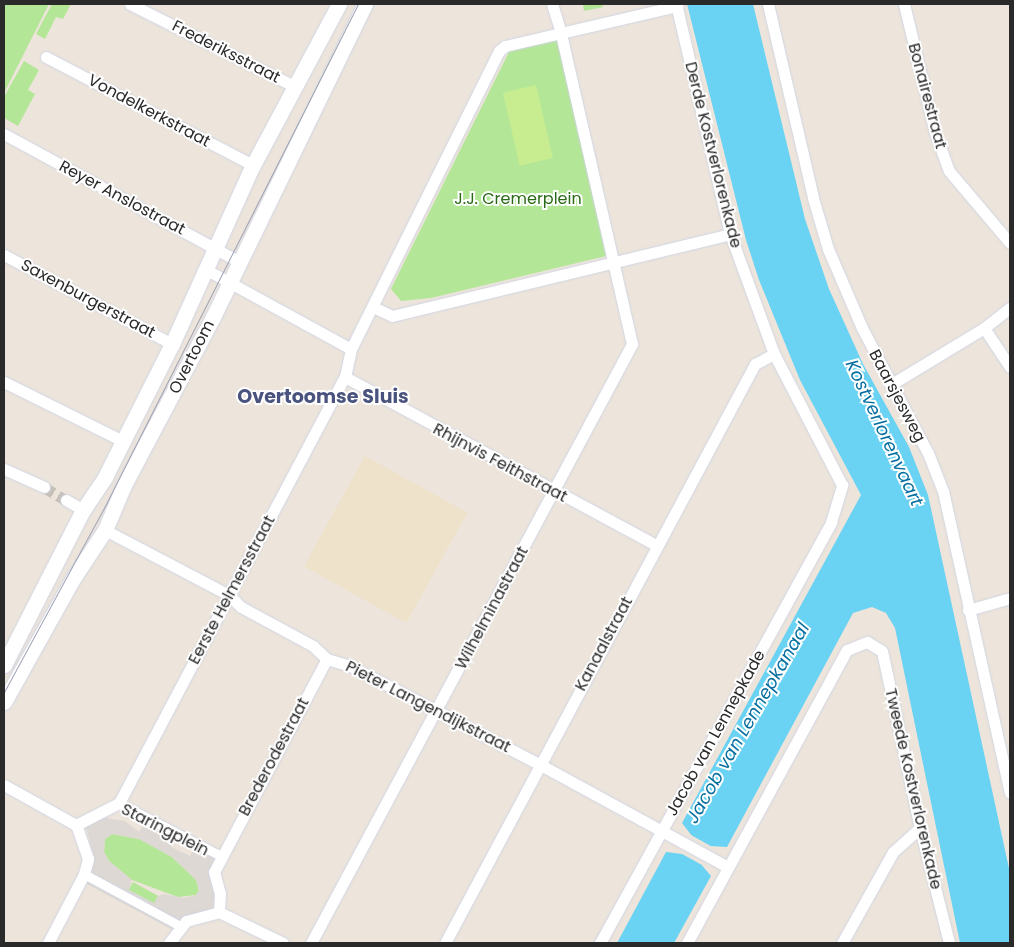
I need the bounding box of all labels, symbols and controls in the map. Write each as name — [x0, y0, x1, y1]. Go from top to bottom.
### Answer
street label: Frederiksstraat — [169, 16, 283, 88]
street label: Bonairestraat — [904, 41, 950, 151]
street label: Derde Kostverlorenkade — [681, 60, 745, 250]
street label: Vondelkerkstraat — [84, 71, 214, 151]
street label: Reyer Anslostraat — [56, 157, 188, 239]
park label: J.J. Cremerplein — [454, 189, 582, 209]
street label: Saxenburgerstraat — [18, 255, 158, 343]
street label: Overtoom — [165, 317, 219, 397]
street label: Baarsjesweg — [865, 347, 929, 445]
water label: Kostverlorenvaart — [841, 356, 927, 510]
district label: Overtoomse Sluis — [237, 386, 409, 408]
street label: Rhijnvis Feithstraat — [430, 419, 570, 507]
street label: Eerste Helmersstraat — [185, 512, 279, 668]
street label: Wilhelminastraat — [451, 543, 533, 673]
street label: Kanaalstraat — [571, 594, 637, 694]
water label: Jacob van Lennepkanaal — [682, 619, 814, 827]
street label: Jacob van Lennepkade — [662, 647, 770, 819]
street label: Pieter Langendijkstraat — [342, 657, 514, 757]
street label: Tweede Kostverlorenkade — [881, 687, 945, 891]
street label: Brederodestraat — [235, 695, 313, 819]
street label: Staringplein — [118, 800, 212, 860]

